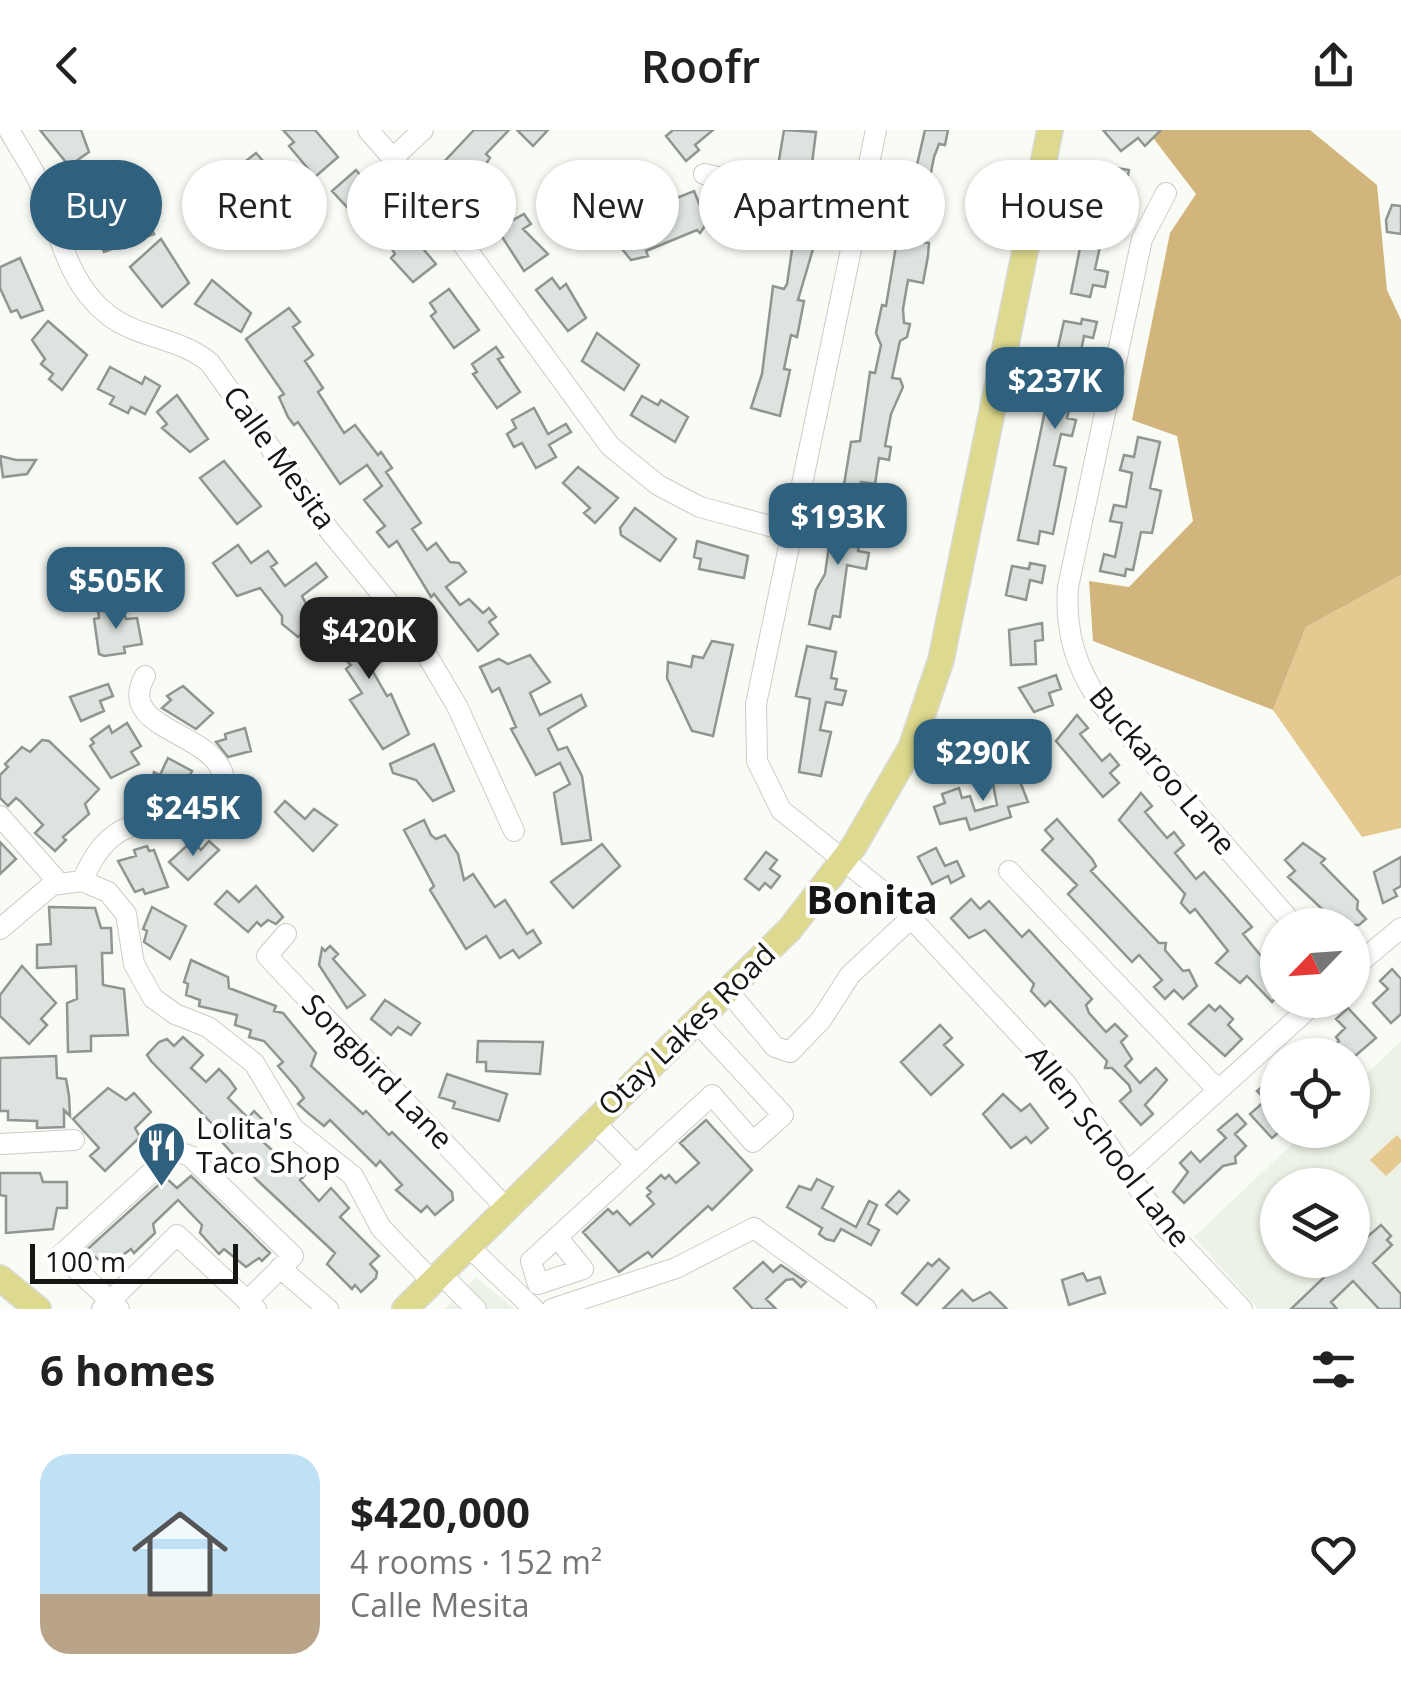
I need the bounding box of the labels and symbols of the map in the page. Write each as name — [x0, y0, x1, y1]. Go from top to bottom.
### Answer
pin: $237K — [985, 347, 1125, 432]
street label: Calle Mesita — [214, 377, 346, 537]
pin: $193K — [768, 483, 908, 568]
pin: $505K — [46, 547, 186, 632]
pin: $420K — [299, 597, 439, 682]
street label: Buckaroo Lane — [1080, 677, 1246, 863]
pin: $290K — [913, 719, 1053, 804]
pin: $245K — [123, 774, 263, 859]
district label: Bonita — [806, 871, 938, 926]
north arrow — [1260, 908, 1370, 1018]
street label: Otay Lakes Road — [588, 934, 784, 1124]
street label: Songbird Lane — [293, 984, 463, 1158]
street label: Allen School Lane — [1017, 1037, 1201, 1255]
place label: Lolita's Taco Shop — [196, 1107, 341, 1182]
restaurant icon: Lolita's Taco Shop — [135, 1120, 187, 1188]
scale bar — [30, 1239, 238, 1284]

